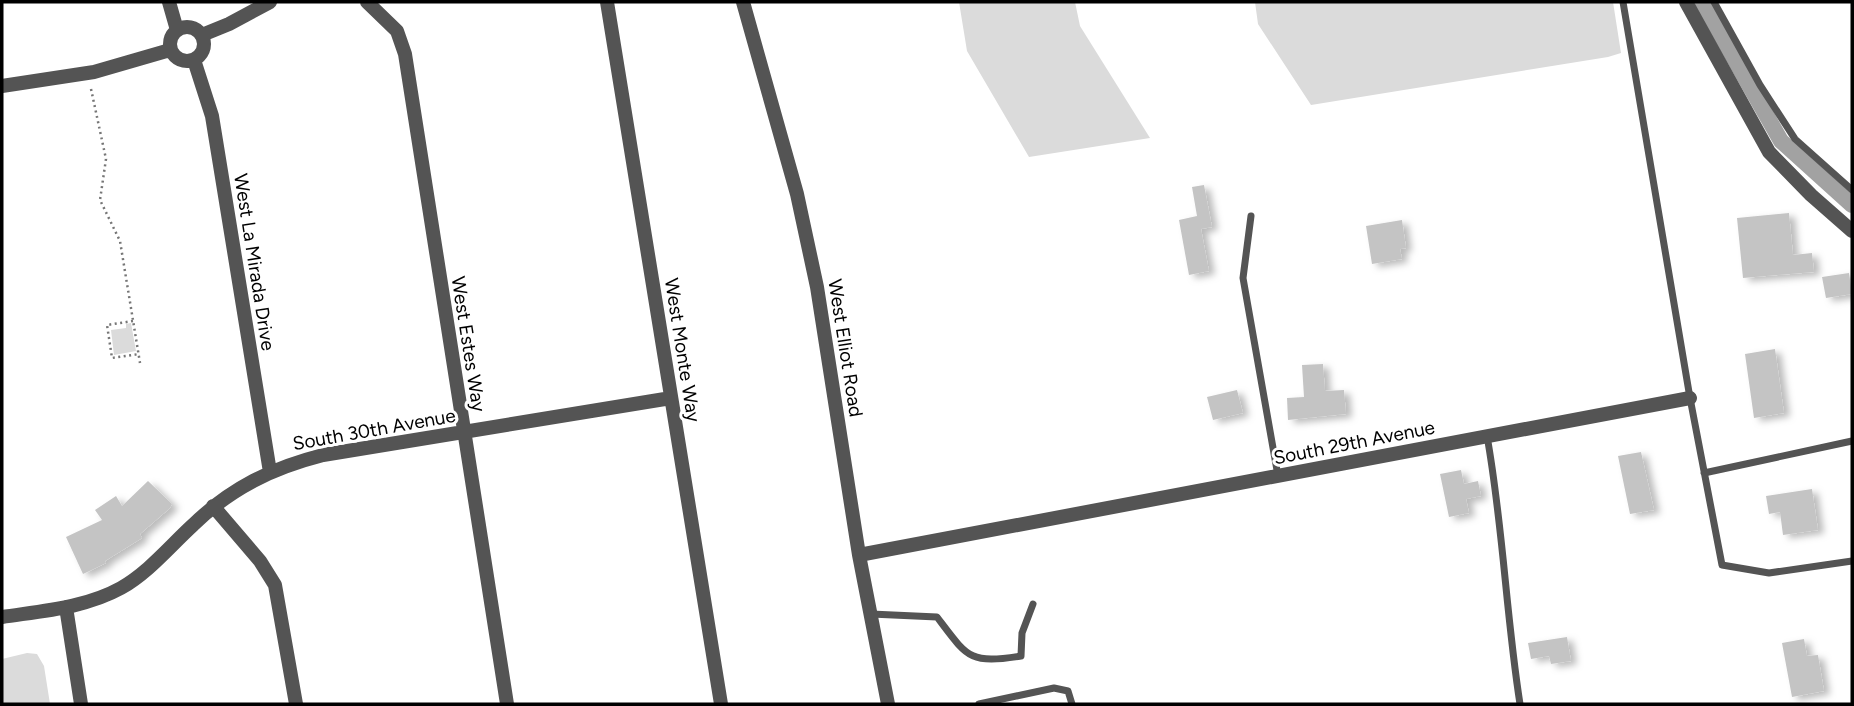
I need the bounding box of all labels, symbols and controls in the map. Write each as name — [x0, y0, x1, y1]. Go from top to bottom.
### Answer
street label: West La Mirada Drive — [229, 172, 280, 352]
street label: West Estes Way — [446, 275, 491, 413]
street label: West Monte Way — [660, 276, 705, 424]
street label: West Elliot Road — [823, 278, 868, 419]
street label: South 30th Avenue — [291, 404, 457, 455]
street label: South 29th Avenue — [1271, 416, 1437, 469]

